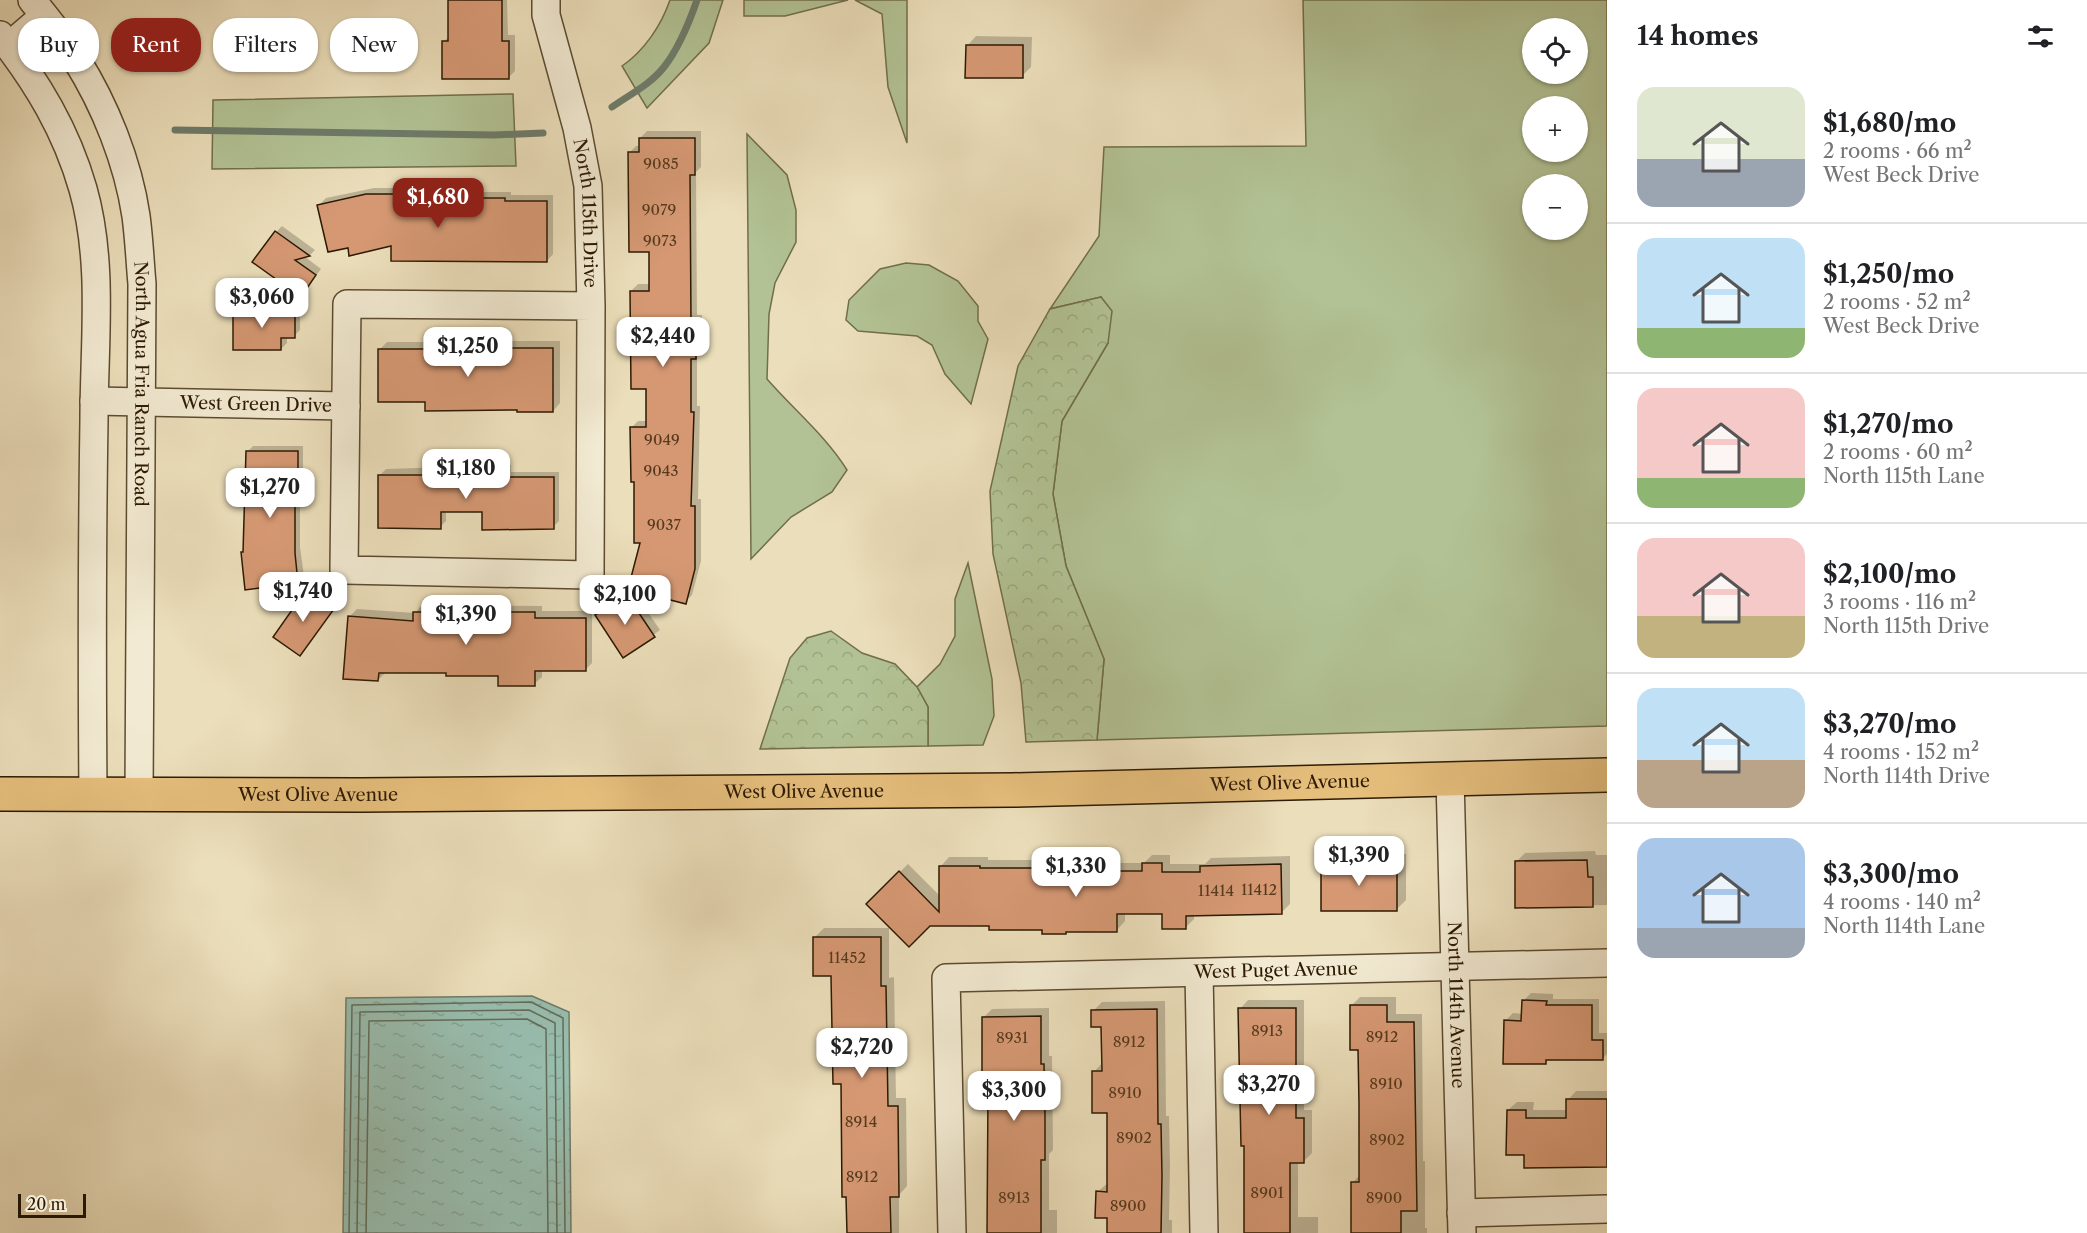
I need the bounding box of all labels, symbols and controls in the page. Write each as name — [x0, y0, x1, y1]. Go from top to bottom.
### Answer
chip: Buy — [18, 18, 99, 72]
chip: Rent — [111, 18, 201, 72]
chip: Filters — [213, 18, 318, 72]
chip: New — [330, 18, 418, 72]
map controls — [1522, 18, 1588, 240]
button: locate — [1522, 18, 1588, 84]
text: 14 homes — [1637, 20, 1759, 52]
icon: filters — [2024, 20, 2057, 53]
button: + — [1522, 96, 1588, 162]
text: $1,680/mo — [1823, 107, 1956, 139]
icon: home — [1685, 111, 1757, 183]
street label: North 115th Drive — [568, 137, 602, 288]
text: 2 rooms · 66 m² — [1823, 139, 1972, 163]
house number: 9085 — [643, 154, 679, 173]
text: West Beck Drive — [1823, 163, 1980, 187]
button: − — [1522, 174, 1588, 240]
pin: $1,680 — [389, 178, 487, 229]
text: $1,680 — [407, 185, 469, 209]
house number: 9079 — [642, 200, 676, 219]
house number: 9073 — [643, 231, 677, 250]
text: $1,250/mo — [1823, 258, 1954, 290]
street label: North Agua Fria Ranch Road — [129, 261, 153, 507]
icon: home — [1685, 262, 1757, 334]
pin: $3,060 — [213, 278, 311, 329]
text: $3,060 — [229, 285, 295, 309]
text: 2 rooms · 52 m² — [1823, 290, 1971, 314]
text: West Beck Drive — [1823, 314, 1980, 338]
pin: $2,440 — [614, 317, 712, 368]
text: $2,440 — [631, 324, 695, 348]
pin: $1,250 — [419, 327, 517, 378]
text: $1,250 — [437, 334, 499, 358]
street label: West Green Drive — [179, 392, 332, 417]
text: $1,270/mo — [1823, 408, 1954, 440]
icon: home — [1685, 412, 1757, 484]
house number: 9049 — [644, 430, 680, 449]
text: 2 rooms · 60 m² — [1823, 440, 1973, 464]
pin: $1,180 — [417, 449, 515, 500]
text: $1,180 — [436, 456, 496, 480]
house number: 9043 — [643, 461, 679, 480]
text: North 115th Lane — [1823, 464, 1985, 488]
pin: $1,270 — [221, 468, 319, 519]
text: $1,270 — [240, 475, 300, 499]
house number: 9037 — [647, 515, 682, 534]
text: $2,100/mo — [1823, 558, 1956, 590]
icon: home — [1685, 562, 1757, 634]
pin: $1,740 — [254, 572, 352, 623]
pin: $2,100 — [576, 575, 674, 626]
text: $1,740 — [273, 579, 333, 603]
text: $2,100 — [594, 582, 656, 606]
text: 3 rooms · 116 m² — [1823, 590, 1976, 614]
pin: $1,390 — [417, 595, 515, 646]
text: $1,390 — [435, 602, 497, 626]
text: North 115th Drive — [1823, 614, 1989, 638]
text: $3,270/mo — [1823, 708, 1957, 740]
icon: home — [1685, 712, 1757, 784]
text: 4 rooms · 152 m² — [1823, 740, 1979, 764]
text: North 114th Drive — [1823, 764, 1990, 788]
street label: West Olive Avenue — [1209, 770, 1370, 796]
street label: West Olive Avenue — [723, 780, 884, 803]
street label: West Olive Avenue — [237, 784, 398, 806]
pin: $1,390 — [1310, 836, 1408, 887]
text: $1,390 — [1328, 843, 1390, 867]
pin: $1,330 — [1027, 847, 1125, 898]
text: $1,330 — [1045, 854, 1107, 878]
text: $3,300/mo — [1823, 858, 1959, 890]
icon: home — [1685, 862, 1757, 934]
house number: 11412 — [1241, 880, 1277, 899]
house number: 11414 — [1198, 881, 1234, 900]
text: 4 rooms · 140 m² — [1823, 890, 1981, 914]
text: North 114th Lane — [1823, 914, 1985, 938]
street label: North 114th Avenue — [1443, 921, 1469, 1089]
house number: 11452 — [828, 948, 866, 967]
street label: West Puget Avenue — [1193, 958, 1358, 983]
house number: 8913 — [1251, 1021, 1283, 1040]
house number: 8912 — [1366, 1027, 1398, 1046]
pin: $2,720 — [813, 1028, 911, 1079]
house number: 8931 — [996, 1028, 1029, 1047]
house number: 8912 — [1113, 1032, 1145, 1051]
text: $2,720 — [830, 1035, 894, 1059]
pin: $3,270 — [1220, 1065, 1318, 1116]
pin: $3,300 — [965, 1071, 1063, 1122]
text: $3,270 — [1238, 1072, 1300, 1096]
house number: 8910 — [1369, 1074, 1403, 1093]
text: $3,300 — [982, 1078, 1046, 1102]
house number: 8910 — [1108, 1083, 1142, 1102]
house number: 8914 — [845, 1112, 877, 1131]
house number: 8902 — [1116, 1128, 1152, 1147]
house number: 8902 — [1369, 1130, 1405, 1149]
house number: 8912 — [846, 1167, 878, 1186]
house number: 8901 — [1250, 1183, 1284, 1202]
house number: 8913 — [998, 1188, 1030, 1207]
house number: 8900 — [1366, 1188, 1402, 1207]
scale bar — [18, 1191, 86, 1218]
text: 20 m — [27, 1194, 66, 1214]
house number: 8900 — [1110, 1196, 1146, 1215]

